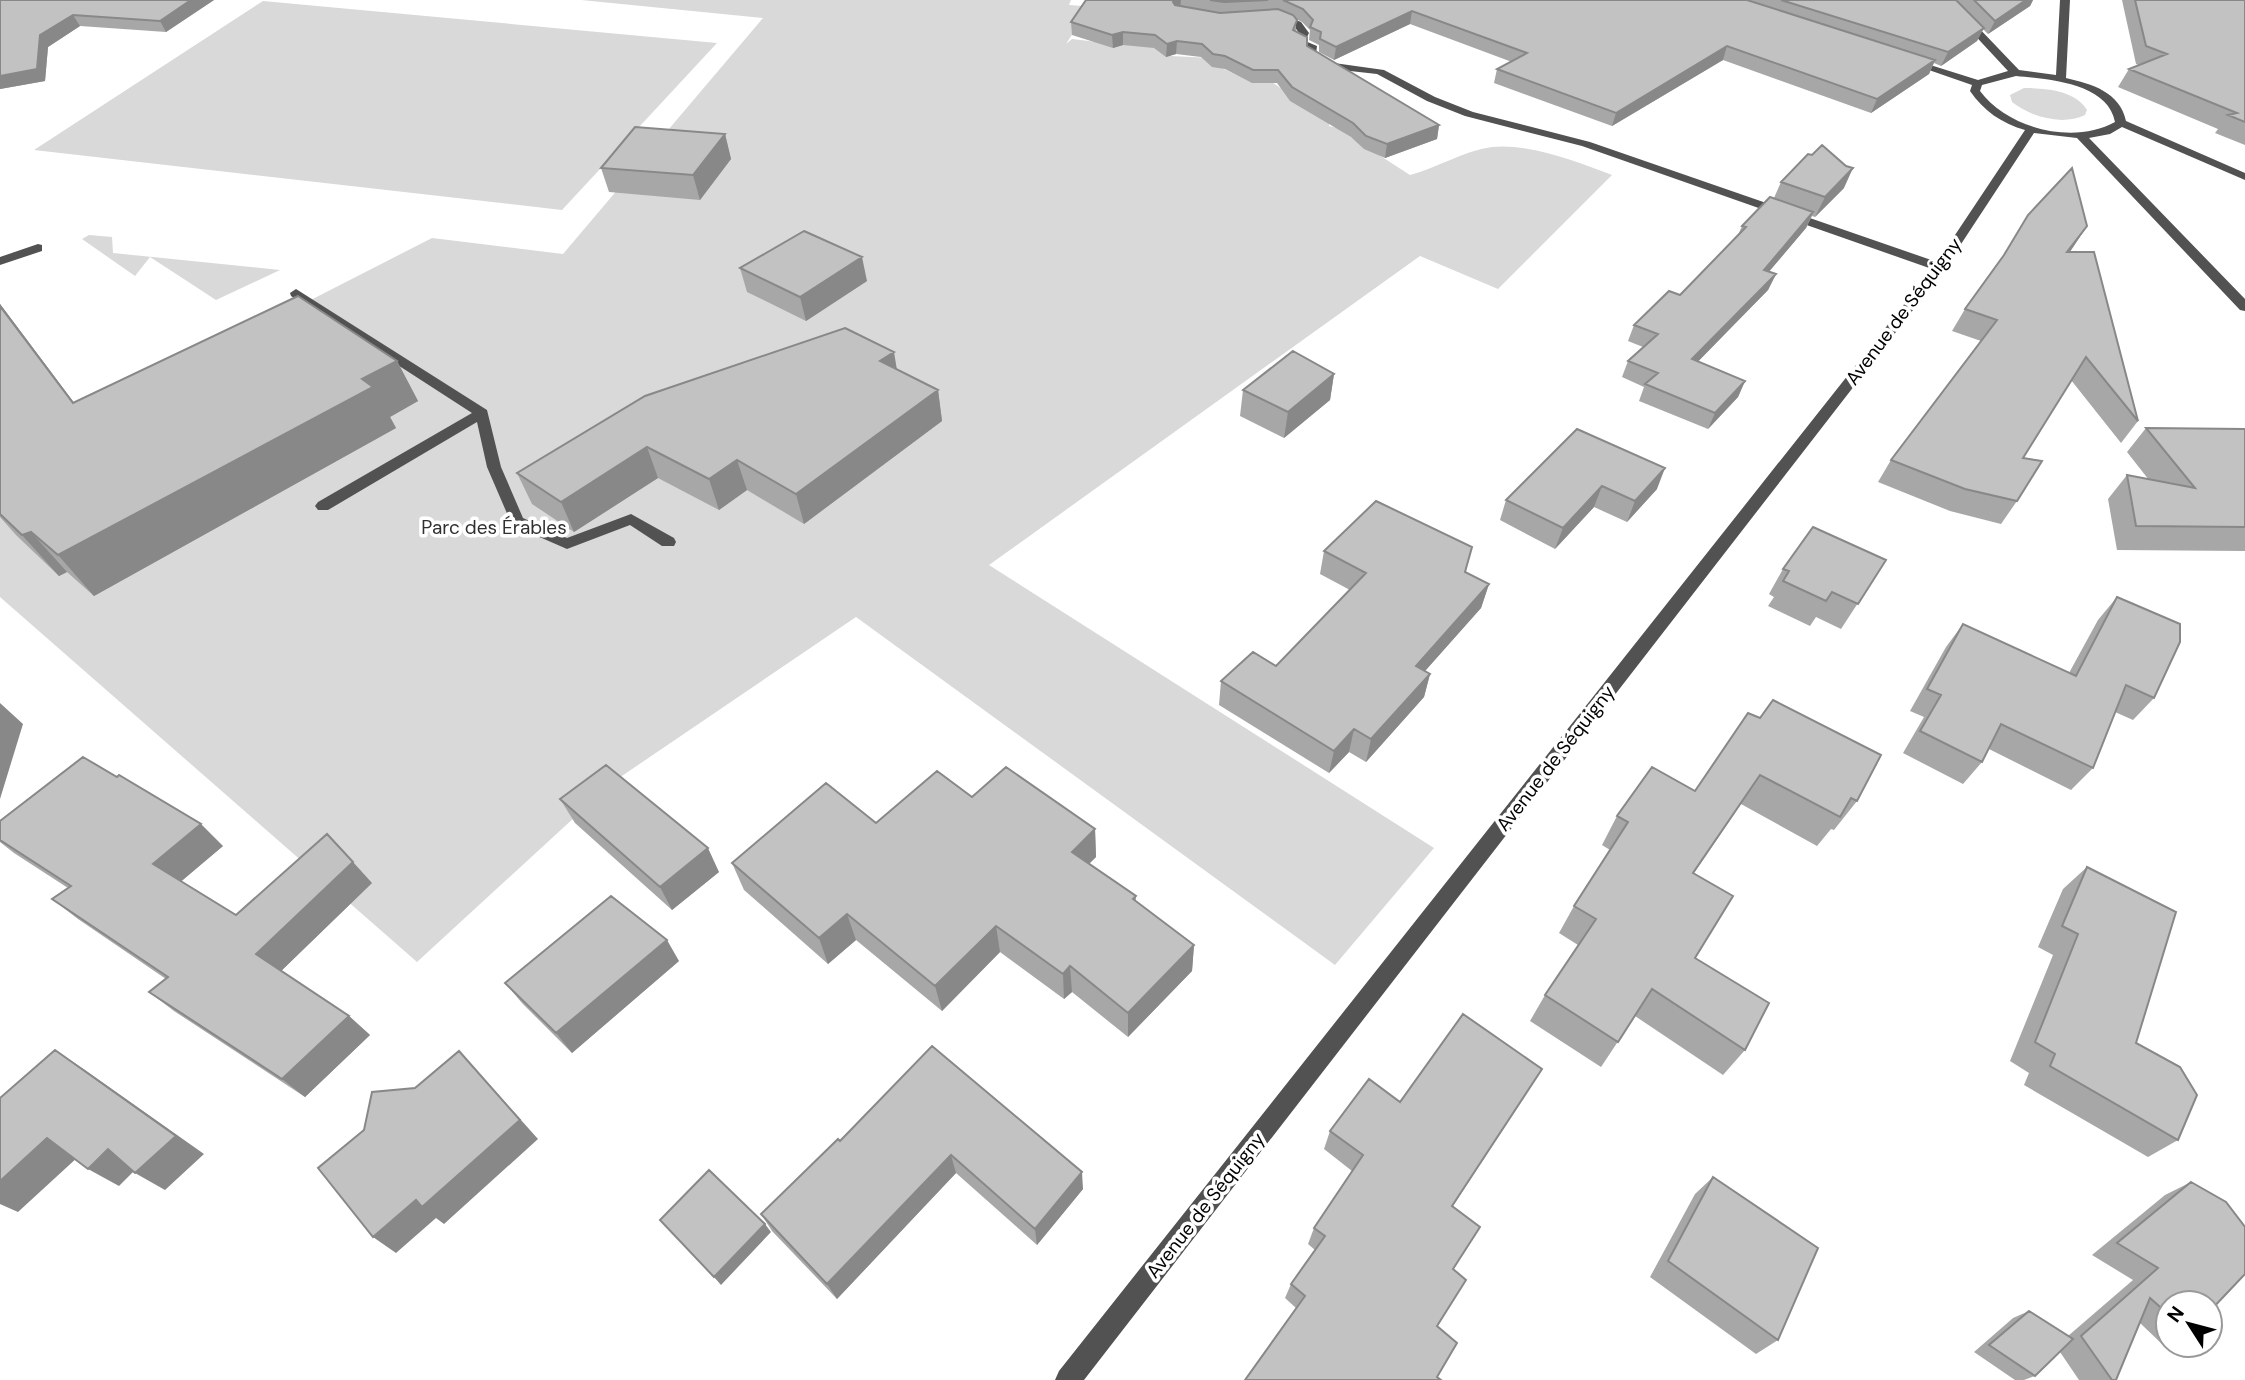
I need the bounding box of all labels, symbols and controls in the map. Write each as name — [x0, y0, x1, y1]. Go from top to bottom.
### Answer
street label: Avenue de Séquigny — [1840, 232, 1967, 390]
park label: Parc des Érables — [421, 515, 567, 540]
street label: Avenue de Séquigny — [1491, 680, 1620, 836]
street label: Avenue de Séquigny — [1141, 1127, 1270, 1283]
north arrow — [2154, 1289, 2224, 1359]
text: N — [2161, 1301, 2190, 1327]

